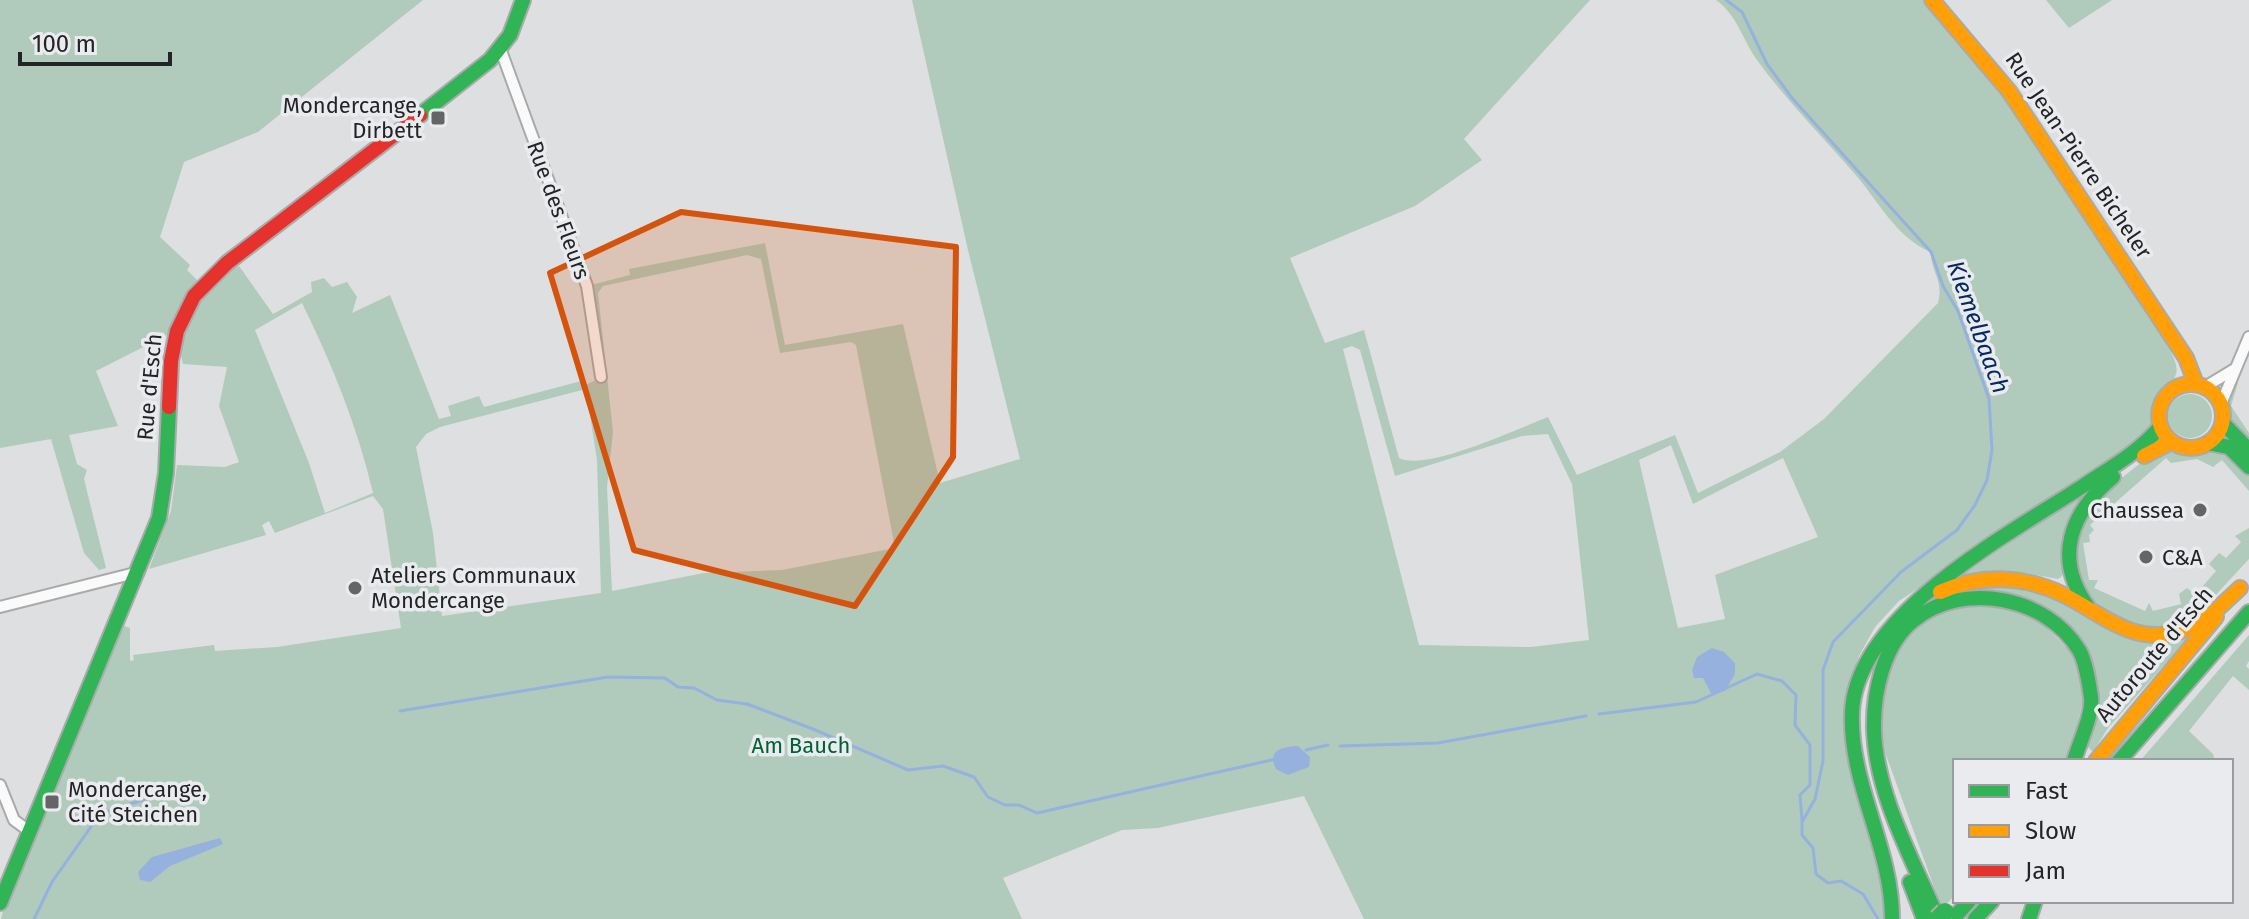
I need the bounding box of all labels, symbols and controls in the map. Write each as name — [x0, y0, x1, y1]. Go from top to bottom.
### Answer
scale bar — [20, 16, 170, 66]
text: 100 m — [32, 30, 96, 58]
street label: Rue Jean-Pierre Bicheler — [1999, 47, 2158, 264]
place label: Mondercange, Dirbett — [283, 92, 422, 144]
marker: Mondercange, Dirbett — [429, 109, 447, 127]
street label: Rue des Fleurs — [521, 137, 596, 283]
water label: Kiemelbaach — [1941, 257, 2015, 397]
street label: Rue d'Esch — [131, 332, 168, 442]
place label: Chaussea — [2090, 497, 2184, 524]
marker: Chaussea — [2191, 501, 2209, 519]
place label: C&A — [2162, 544, 2203, 571]
marker: C&A — [2137, 548, 2155, 566]
place label: Ateliers Communaux Mondercange — [371, 562, 576, 614]
marker: Ateliers Communaux Mondercange — [346, 579, 364, 597]
street label: Autoroute d'Esch — [2090, 581, 2219, 727]
park label: Am Bauch — [752, 732, 850, 759]
legend — [1953, 759, 2233, 903]
place label: Mondercange, Cité Steichen — [68, 776, 207, 828]
text: Fast — [2025, 777, 2068, 805]
marker: Mondercange, Cité Steichen — [43, 793, 61, 811]
text: Slow — [2025, 817, 2076, 845]
text: Jam — [2025, 857, 2066, 885]

